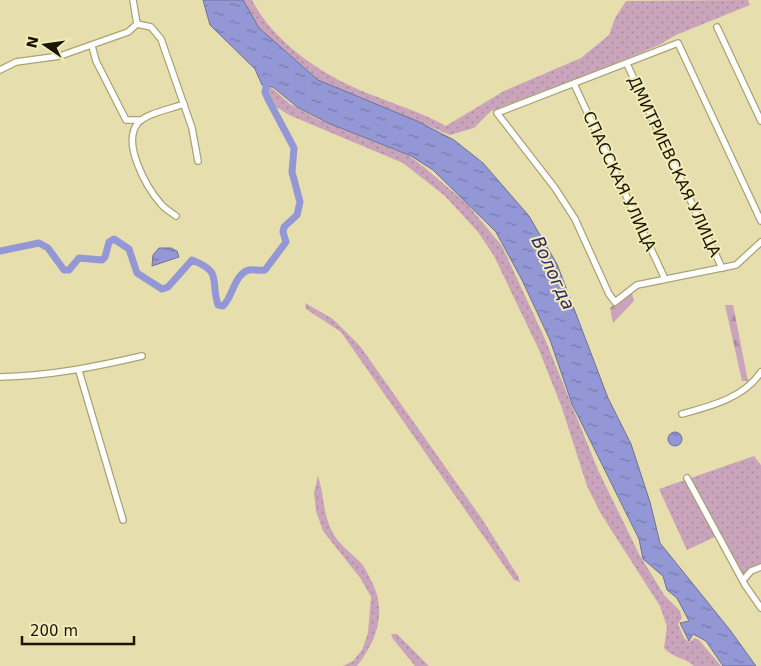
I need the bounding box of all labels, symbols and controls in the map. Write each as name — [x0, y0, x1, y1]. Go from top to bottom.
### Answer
north arrow — [20, 20, 70, 70]
text: N — [23, 35, 41, 50]
street label: ДМИТРИЕВСКАЯ УЛИЦА — [624, 73, 725, 260]
street label: СПАССКАЯ УЛИЦА — [579, 108, 660, 254]
water label: Вологда — [527, 233, 580, 313]
scale bar — [22, 614, 135, 646]
text: 200 m — [30, 622, 78, 640]

